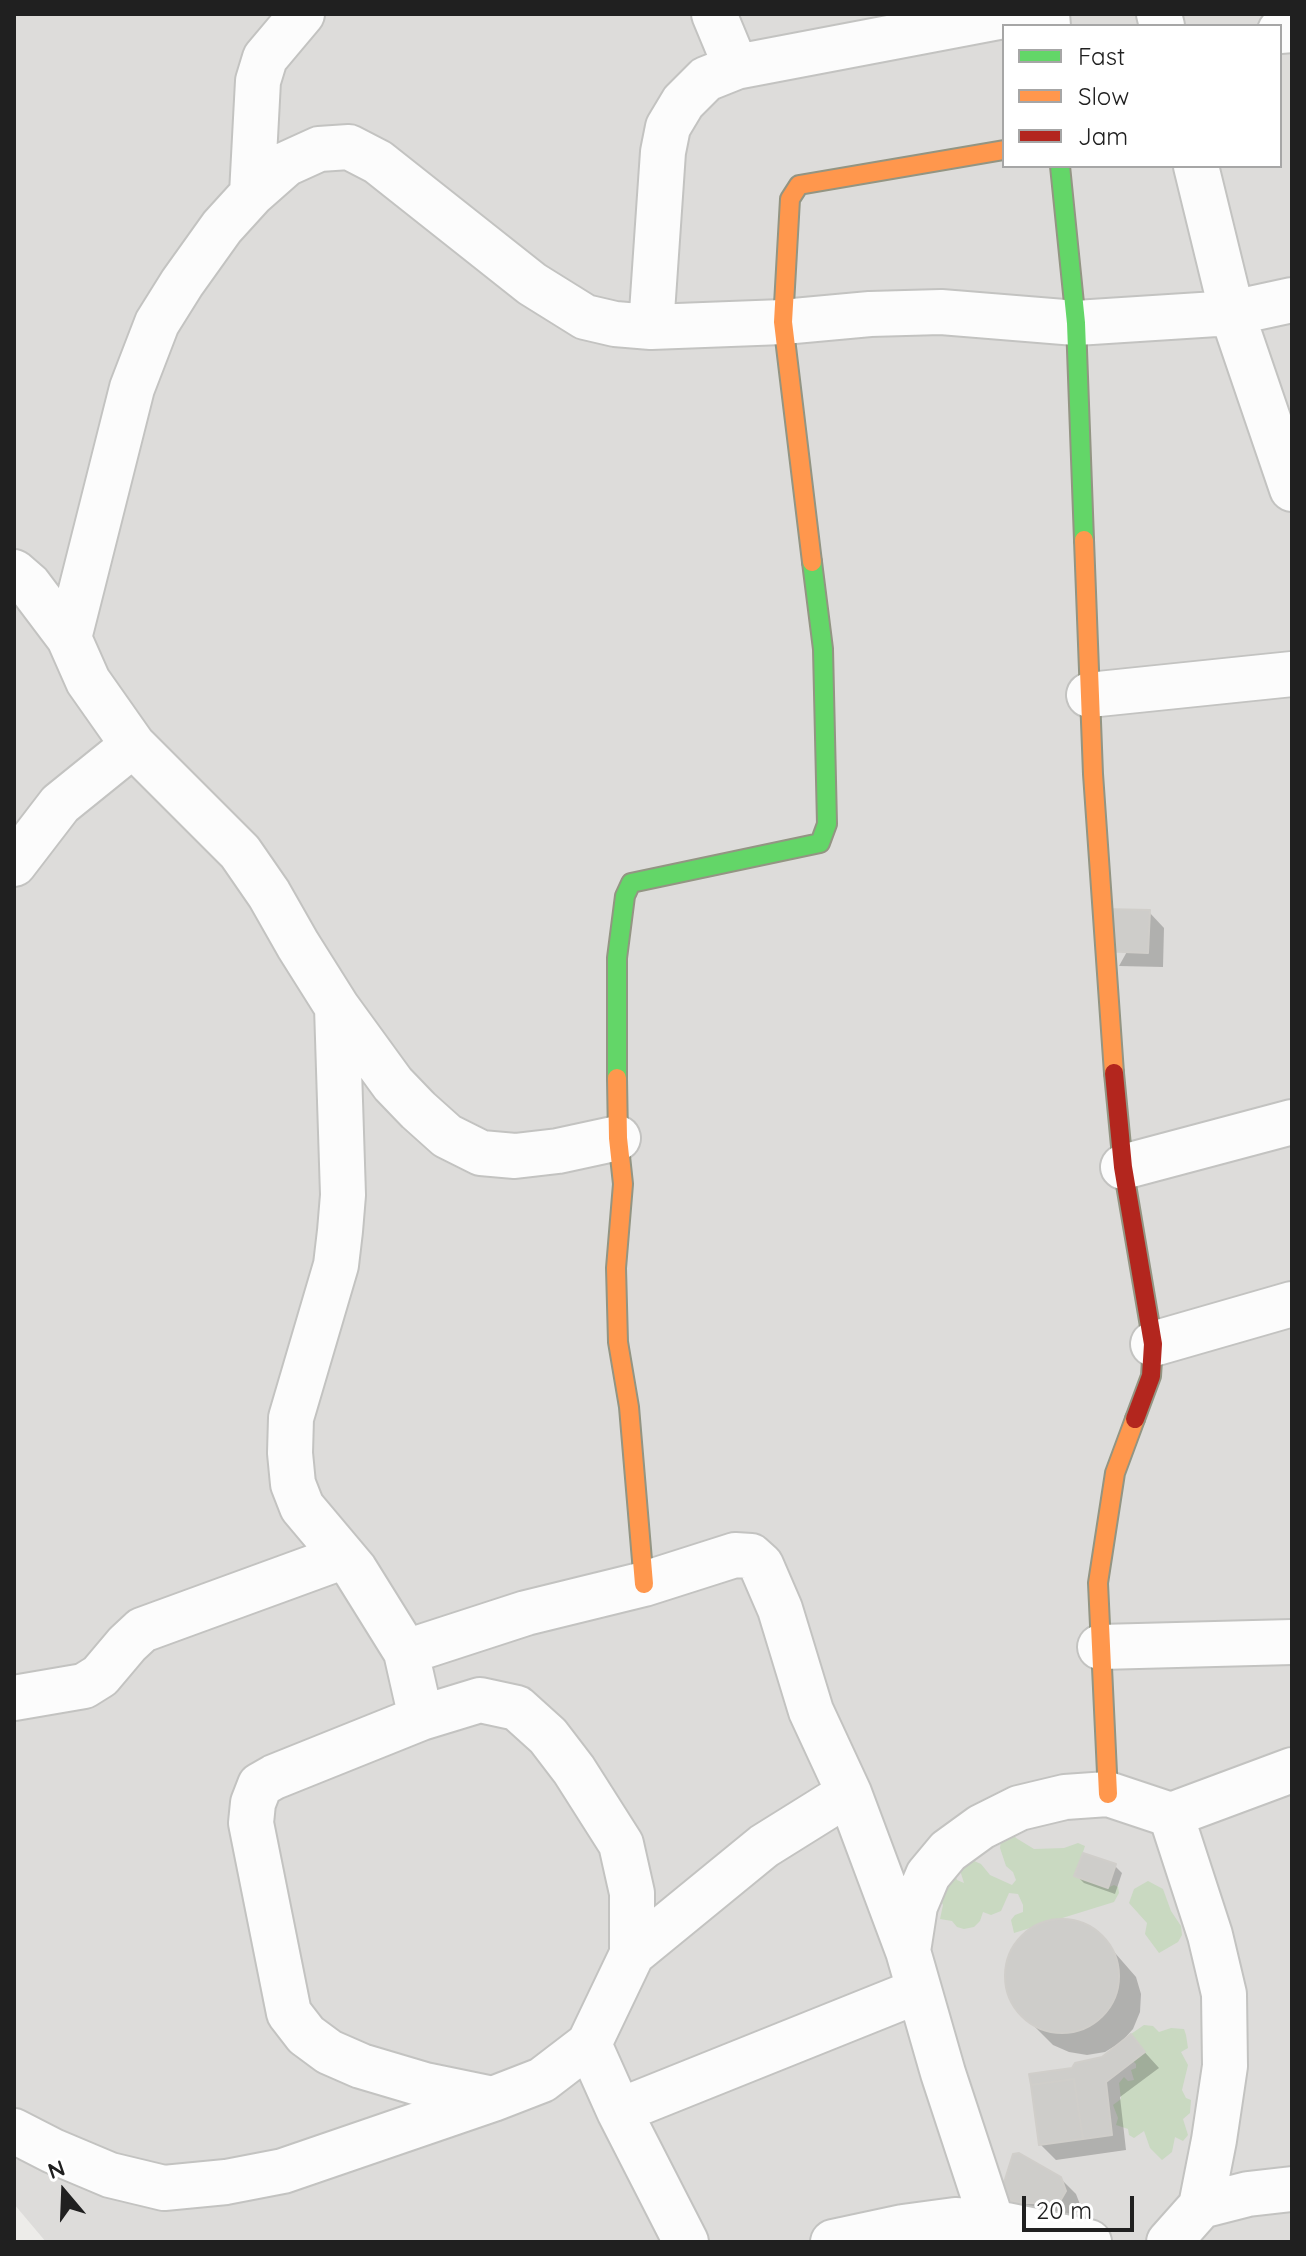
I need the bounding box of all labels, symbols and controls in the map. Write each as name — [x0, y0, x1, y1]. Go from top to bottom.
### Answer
legend — [1002, 24, 1282, 168]
text: Fast — [1078, 41, 1125, 71]
text: Slow — [1078, 81, 1129, 111]
text: Jam — [1078, 121, 1128, 151]
north arrow — [24, 2152, 104, 2232]
text: N — [44, 2153, 68, 2185]
scale bar — [1026, 2180, 1138, 2230]
text: 20 m — [1036, 2195, 1092, 2225]

